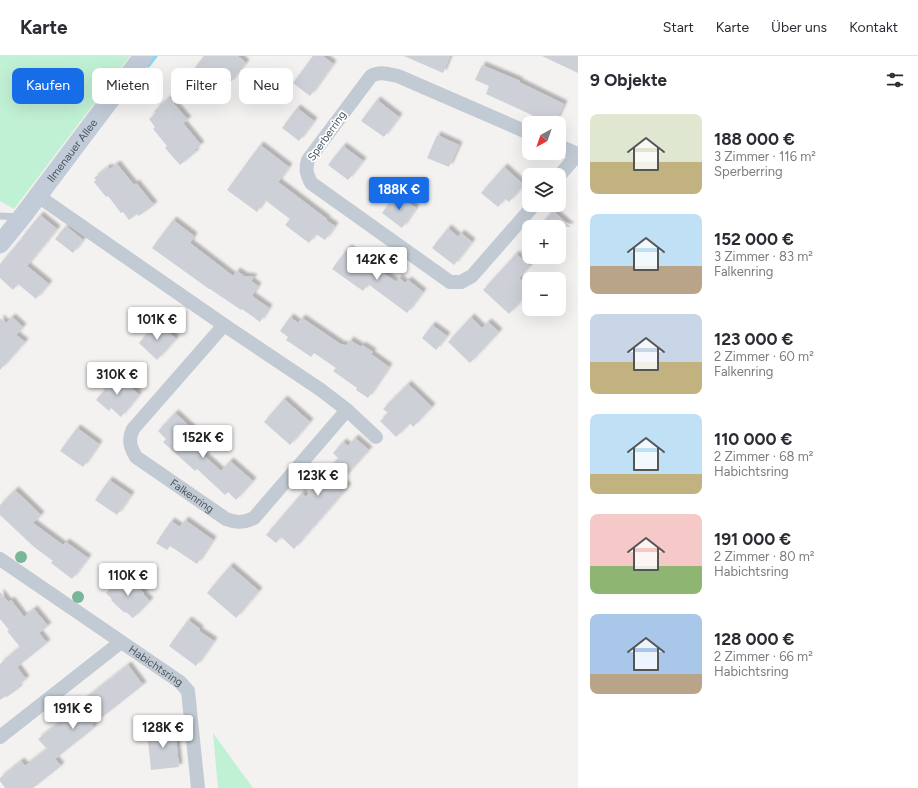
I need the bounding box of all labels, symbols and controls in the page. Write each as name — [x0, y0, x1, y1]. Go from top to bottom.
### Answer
text: Karte — [20, 16, 67, 39]
text: Start — [663, 19, 694, 36]
text: Karte — [716, 19, 749, 36]
text: Über uns — [771, 19, 827, 36]
text: Kontakt — [849, 19, 898, 36]
chip: Kaufen — [12, 68, 84, 104]
chip: Mieten — [92, 68, 163, 104]
chip: Filter — [171, 68, 231, 104]
chip: Neu — [239, 68, 293, 104]
icon: filters — [884, 69, 906, 91]
text: 9 Objekte — [590, 70, 667, 90]
street label: Sperberring — [305, 109, 349, 163]
street label: Ilmenauer Allee — [44, 116, 100, 185]
north arrow — [522, 116, 566, 160]
map controls — [522, 116, 566, 316]
text: 188 000 € — [714, 129, 795, 149]
icon: home — [622, 130, 670, 178]
text: 3 Zimmer · 116 m² — [714, 149, 816, 164]
text: Sperberring — [714, 164, 783, 179]
button: layers — [522, 168, 566, 212]
pin: 188K € — [366, 177, 432, 211]
text: 188K € — [378, 182, 420, 197]
button: + — [522, 220, 566, 264]
text: 152 000 € — [714, 229, 794, 249]
icon: home — [622, 230, 670, 278]
pin: 142K € — [344, 247, 410, 281]
text: 3 Zimmer · 83 m² — [714, 249, 813, 264]
text: 142K € — [356, 252, 398, 267]
text: Falkenring — [714, 264, 773, 279]
button: − — [522, 272, 566, 316]
pin: 101K € — [124, 307, 190, 341]
text: 101K € — [137, 312, 177, 327]
text: 123 000 € — [714, 329, 793, 349]
icon: home — [622, 330, 670, 378]
text: 2 Zimmer · 60 m² — [714, 349, 814, 364]
pin: 310K € — [84, 362, 150, 396]
text: Falkenring — [714, 364, 773, 379]
text: 310K € — [96, 367, 138, 382]
pin: 152K € — [170, 425, 236, 459]
text: 110 000 € — [714, 429, 792, 449]
text: 152K € — [182, 430, 224, 445]
icon: home — [622, 430, 670, 478]
text: 2 Zimmer · 68 m² — [714, 449, 813, 464]
pin: 123K € — [285, 463, 351, 497]
text: Habichtsring — [714, 464, 789, 479]
text: 123K € — [297, 468, 339, 483]
street label: Falkenring — [168, 476, 217, 515]
text: 191 000 € — [714, 529, 791, 549]
icon: home — [622, 530, 670, 578]
text: 2 Zimmer · 80 m² — [714, 549, 814, 564]
pin: 110K € — [95, 563, 161, 597]
text: Habichtsring — [714, 564, 789, 579]
text: 110K € — [108, 568, 148, 583]
text: 128 000 € — [714, 629, 794, 649]
icon: home — [622, 630, 670, 678]
street label: Habichtsring — [126, 642, 186, 689]
text: 2 Zimmer · 66 m² — [714, 649, 813, 664]
text: Habichtsring — [714, 664, 789, 679]
pin: 191K € — [40, 696, 106, 730]
text: 191K € — [53, 701, 93, 716]
pin: 128K € — [130, 715, 196, 749]
text: 128K € — [142, 720, 184, 735]

